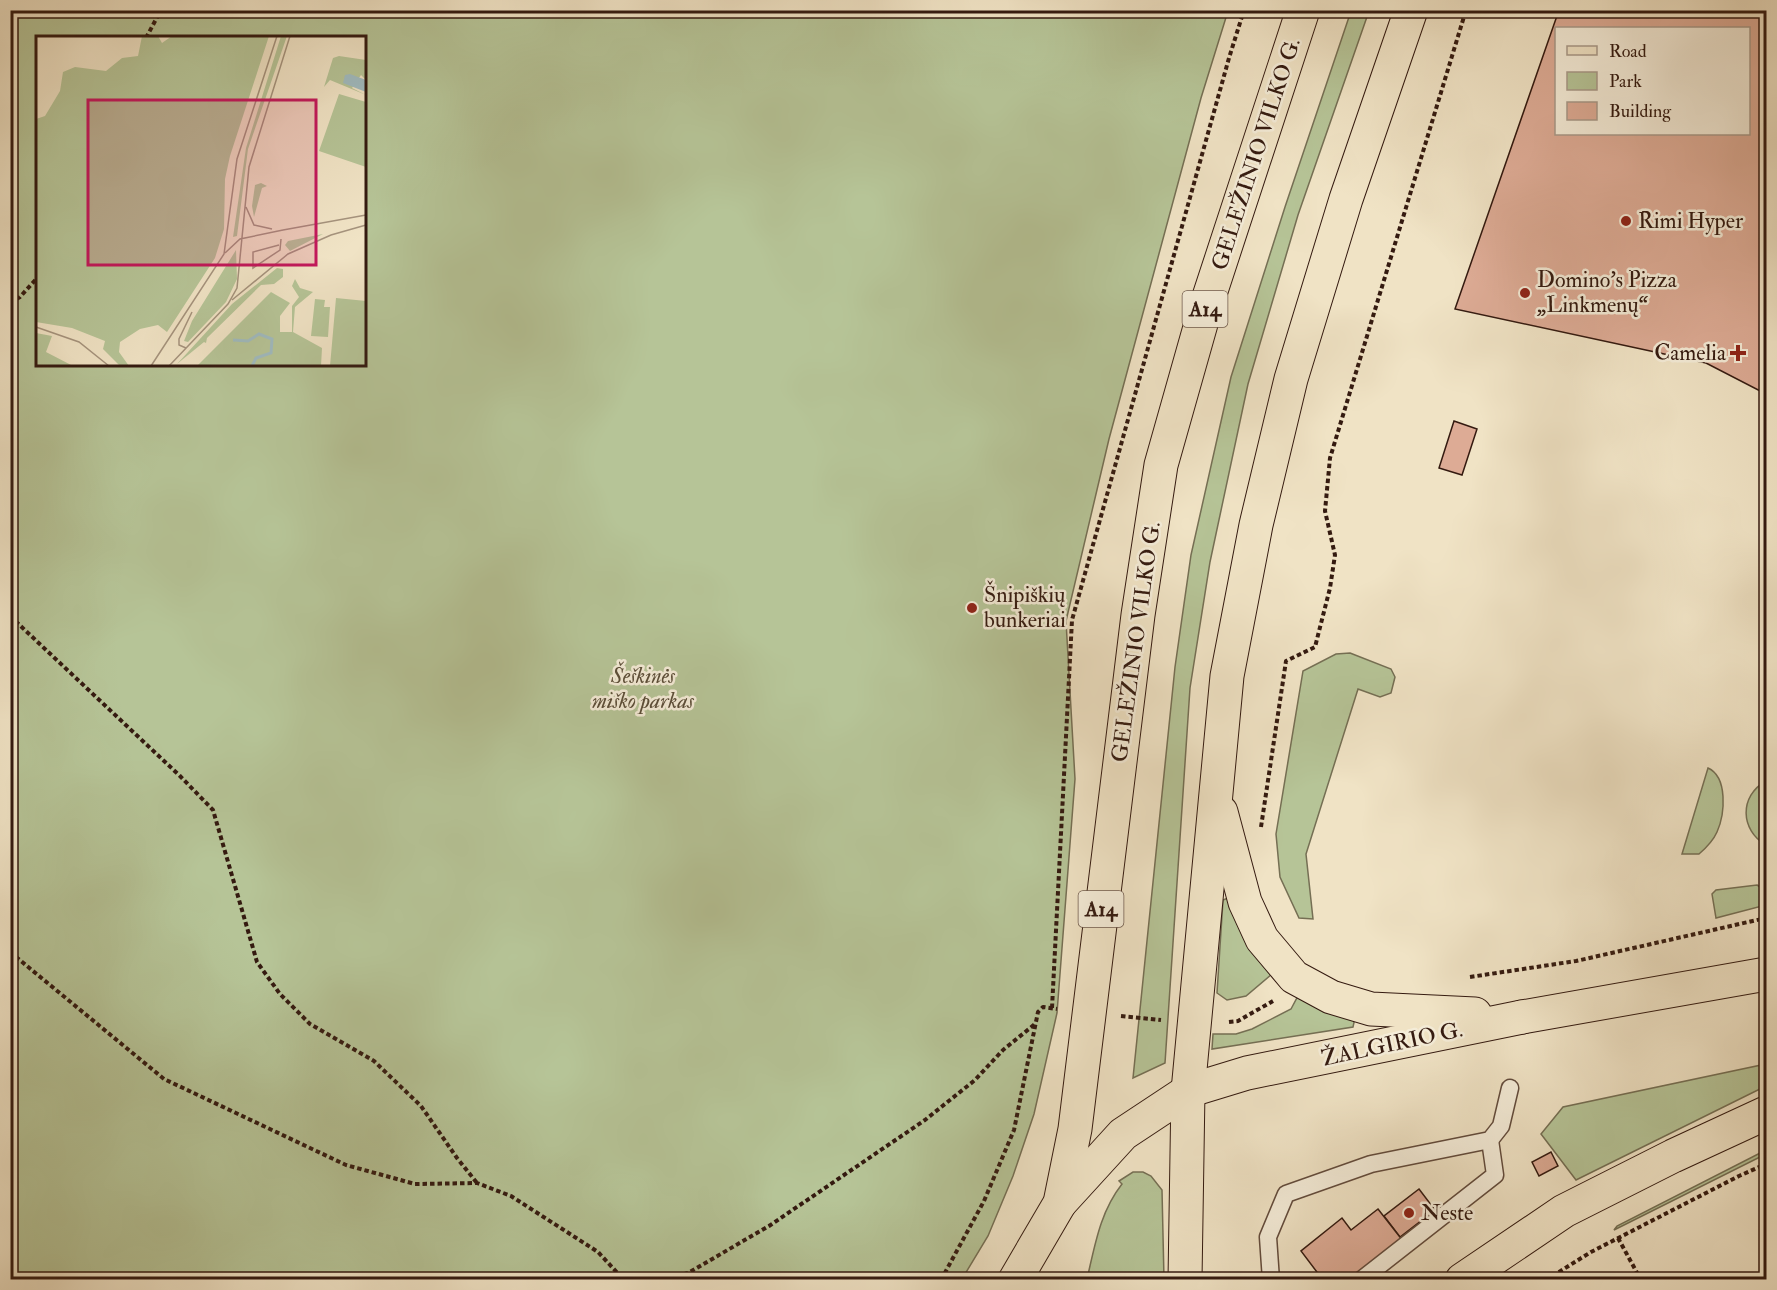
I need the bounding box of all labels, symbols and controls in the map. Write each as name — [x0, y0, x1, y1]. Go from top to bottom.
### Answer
legend — [1555, 27, 1750, 135]
street label: GELEŽINIO VILKO G. — [1204, 34, 1307, 274]
inset map — [36, 36, 366, 366]
text: Road — [1609, 40, 1647, 63]
text: Park — [1609, 70, 1642, 93]
text: Building — [1609, 100, 1672, 123]
place label: Rimi Hyper — [1638, 207, 1744, 236]
marker: Rimi Hyper — [1619, 214, 1633, 228]
place label: Domino's Pizza „Linkmenų“ — [1536, 266, 1678, 319]
marker: Domino's Pizza „Linkmenų“ — [1518, 286, 1532, 300]
road number: A14 — [1182, 291, 1228, 327]
place label: Camelia — [1654, 339, 1727, 367]
marker: Camelia — [1731, 346, 1745, 360]
street label: GELEŽINIO VILKO G. — [1104, 520, 1167, 764]
place label: Šnipiškių bunkeriai — [984, 580, 1066, 634]
marker: Šnipiškių bunkeriai — [965, 601, 979, 615]
park label: Šeškinės miško parkas — [592, 661, 695, 715]
road number: A14 — [1078, 891, 1124, 927]
street label: ŽALGIRIO G. — [1319, 1014, 1465, 1073]
place label: Neste — [1421, 1199, 1473, 1227]
marker: Neste — [1402, 1206, 1416, 1220]

